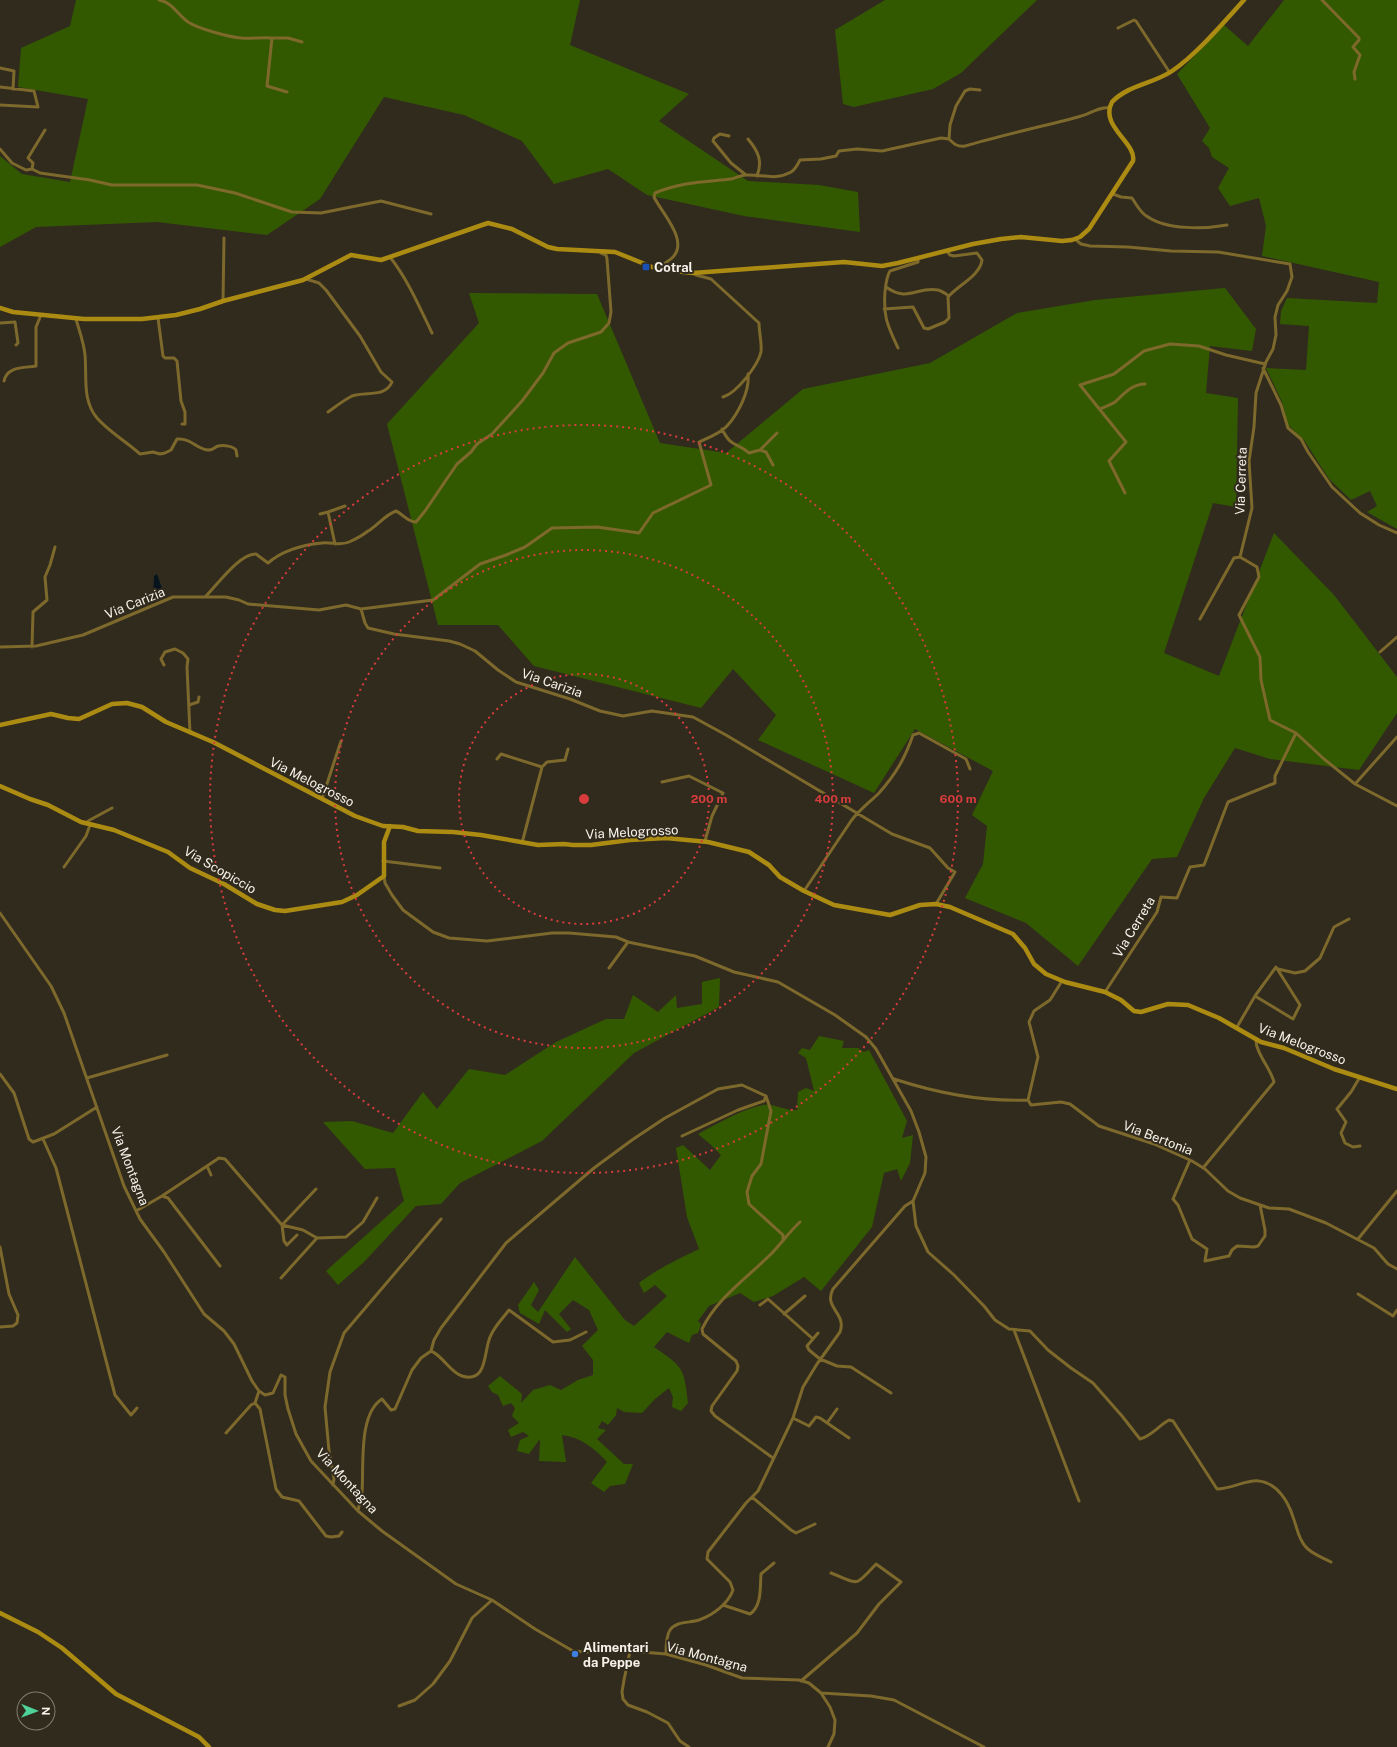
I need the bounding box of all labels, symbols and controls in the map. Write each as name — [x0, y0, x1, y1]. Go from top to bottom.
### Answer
place label: Cotral — [654, 260, 693, 275]
marker: Cotral — [641, 262, 651, 272]
street label: Via Cerreta — [1232, 447, 1250, 515]
street label: Via Carizia — [103, 584, 167, 622]
street label: Via Carizia — [520, 666, 584, 700]
street label: Via Melogrosso — [267, 754, 357, 810]
centre of rings — [577, 792, 591, 806]
text: 200 m — [691, 792, 727, 806]
text: 400 m — [815, 792, 852, 806]
text: 600 m — [940, 792, 977, 806]
street label: Via Melogrosso — [585, 822, 679, 842]
street label: Via Scopiccio — [181, 843, 259, 897]
street label: Via Cerreta — [1110, 894, 1158, 960]
street label: Via Melogrosso — [1256, 1020, 1348, 1068]
street label: Via Bertonia — [1121, 1118, 1195, 1158]
street label: Via Montagna — [108, 1124, 152, 1208]
street label: Via Montagna — [313, 1445, 381, 1517]
street label: Via Montagna — [665, 1639, 749, 1675]
place label: Alimentari da Peppe — [583, 1640, 648, 1670]
marker: Alimentari da Peppe — [570, 1649, 580, 1659]
north arrow — [16, 1691, 56, 1731]
text: N — [40, 1707, 52, 1716]

